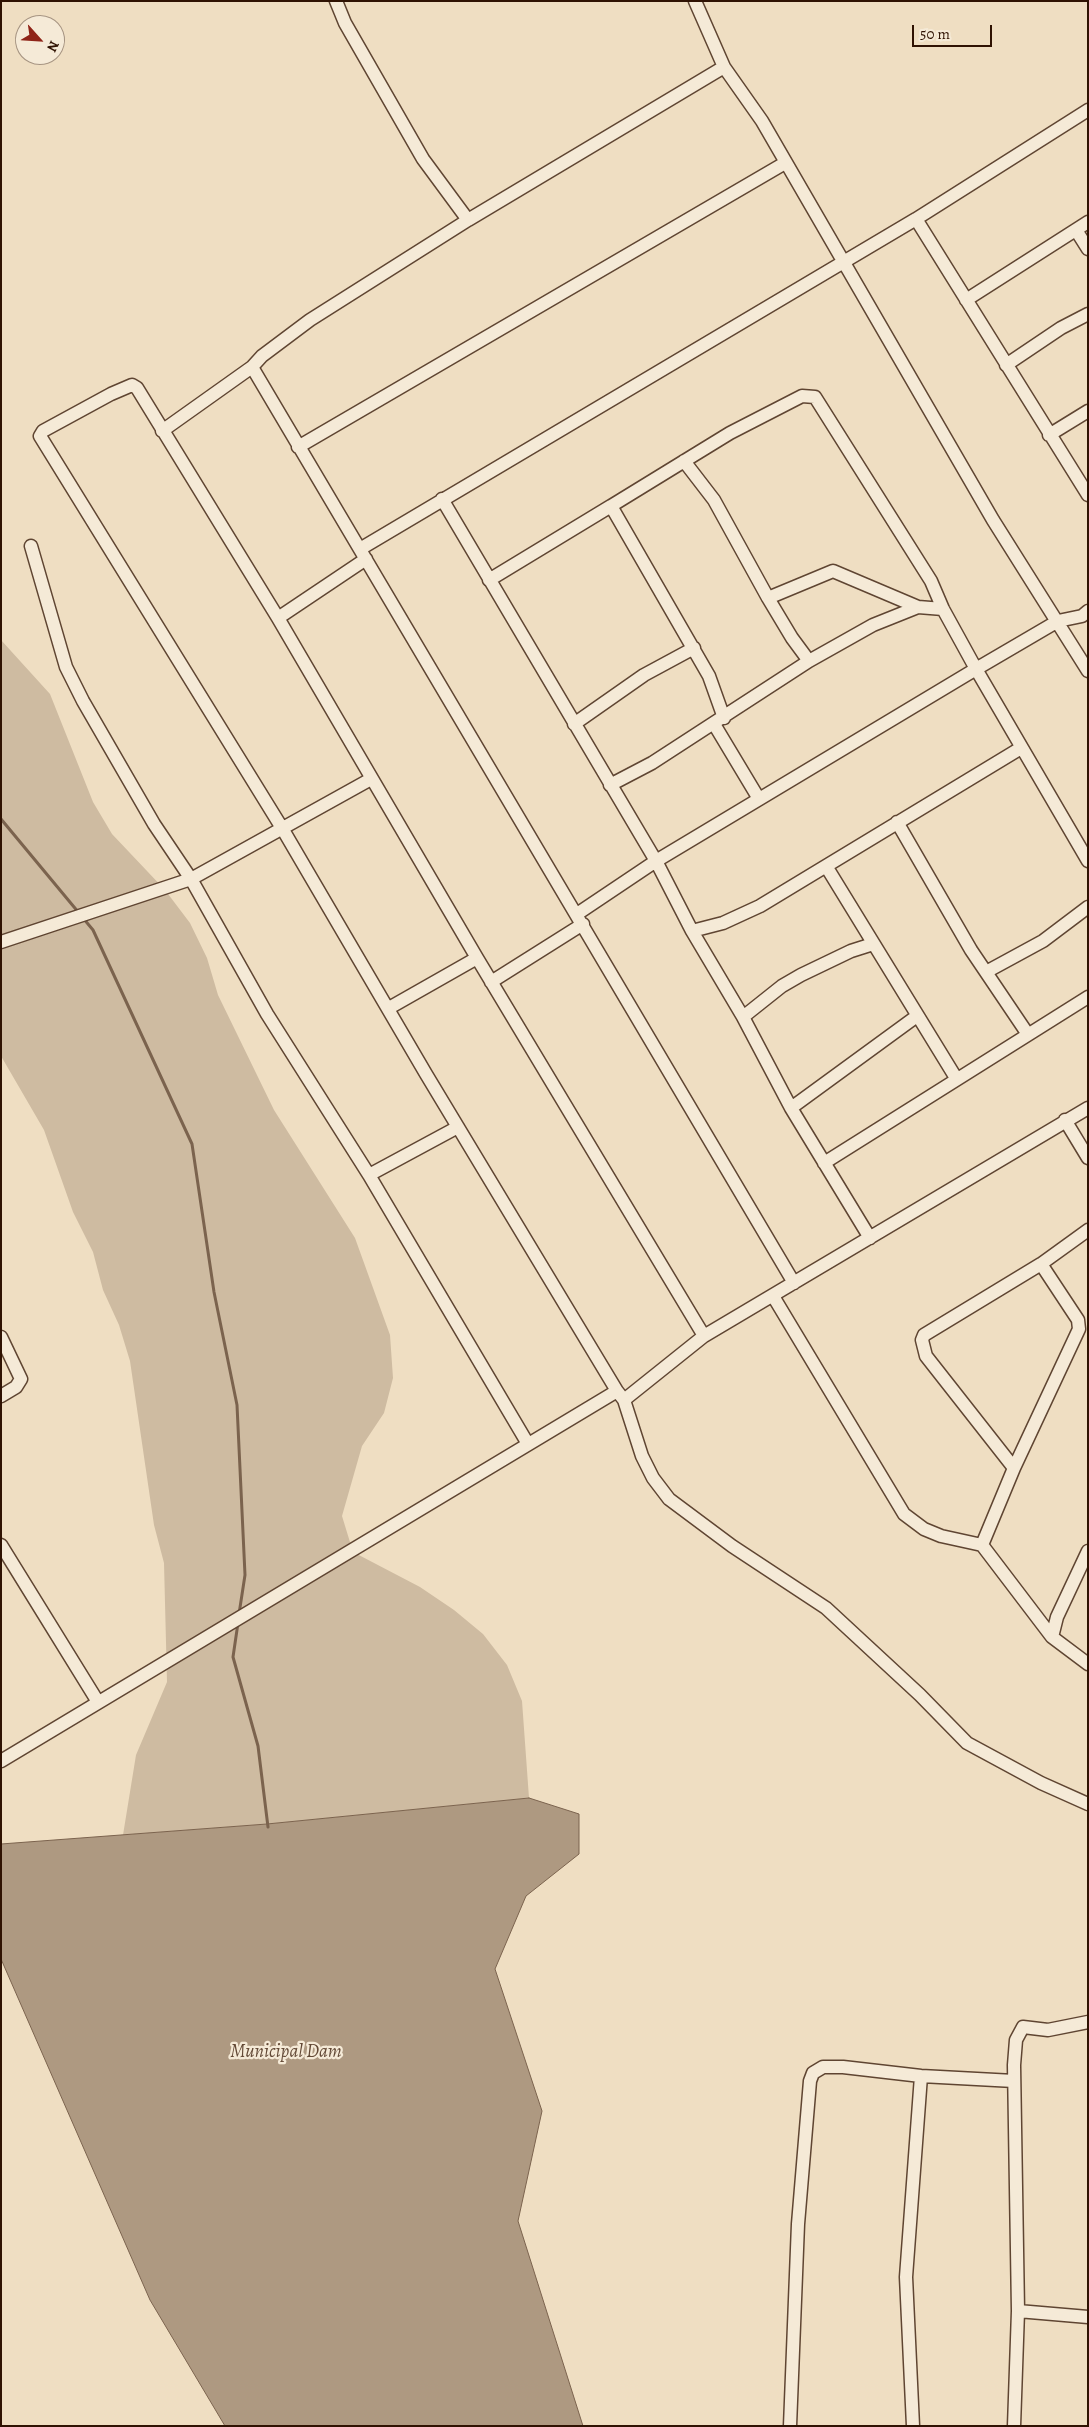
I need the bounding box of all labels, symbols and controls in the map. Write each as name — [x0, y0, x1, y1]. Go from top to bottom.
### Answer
north arrow — [15, 15, 65, 65]
scale bar — [914, 15, 994, 47]
text: 50 m — [920, 24, 950, 44]
text: N — [42, 38, 64, 55]
water label: Municipal Dam — [230, 2041, 342, 2063]

